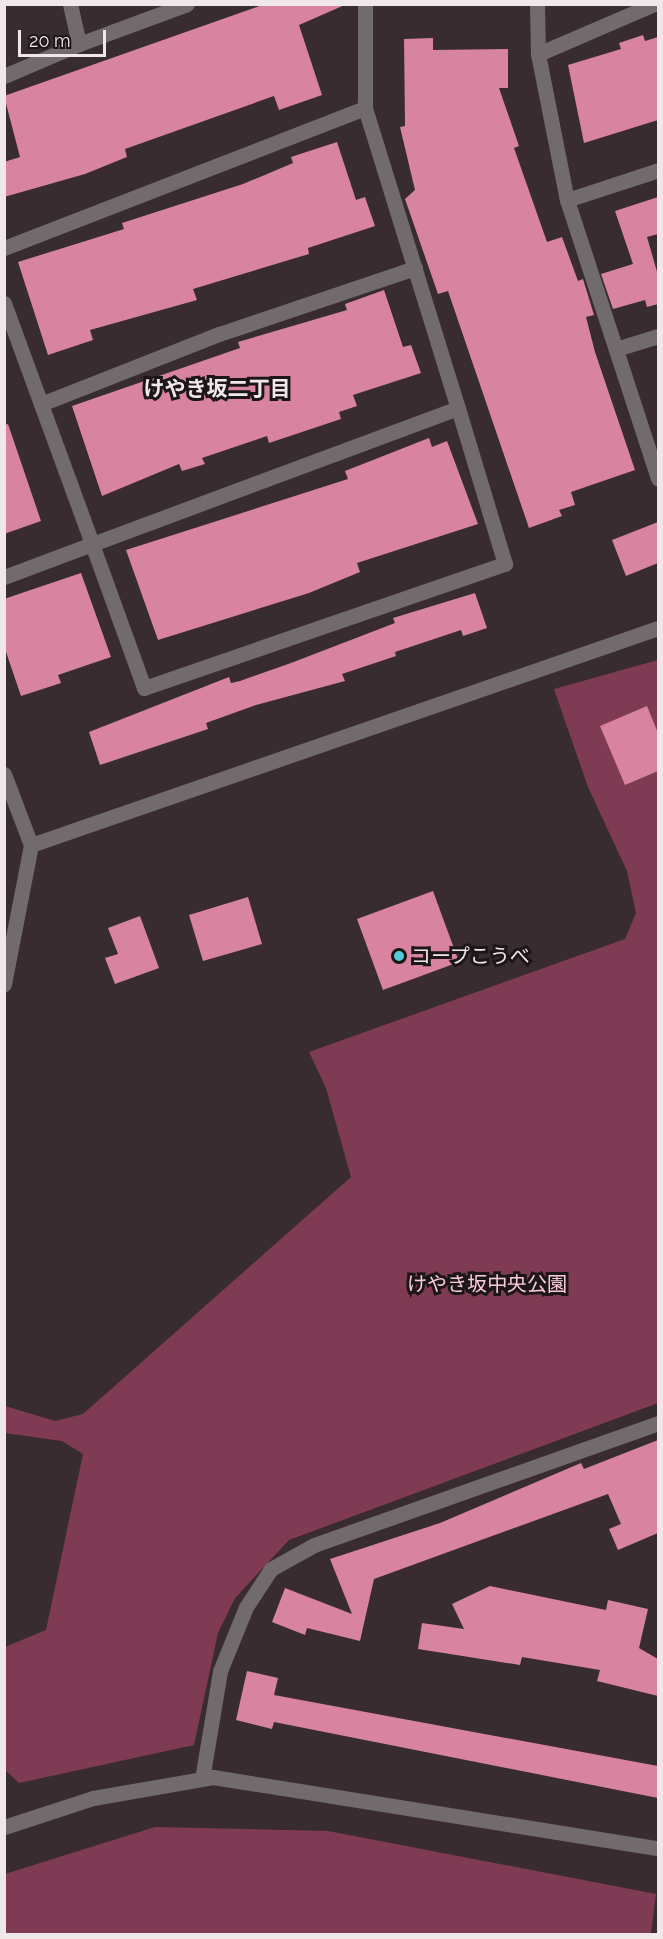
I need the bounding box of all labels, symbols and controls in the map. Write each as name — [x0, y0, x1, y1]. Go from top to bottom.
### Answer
scale bar — [21, 18, 110, 56]
text: 20 m — [29, 30, 71, 51]
district label: けやき坂二丁目 — [144, 376, 290, 402]
place label: コープこうべ — [411, 944, 531, 968]
marker: コープこうべ — [392, 949, 406, 963]
park label: けやき坂中央公園 — [407, 1272, 567, 1296]

